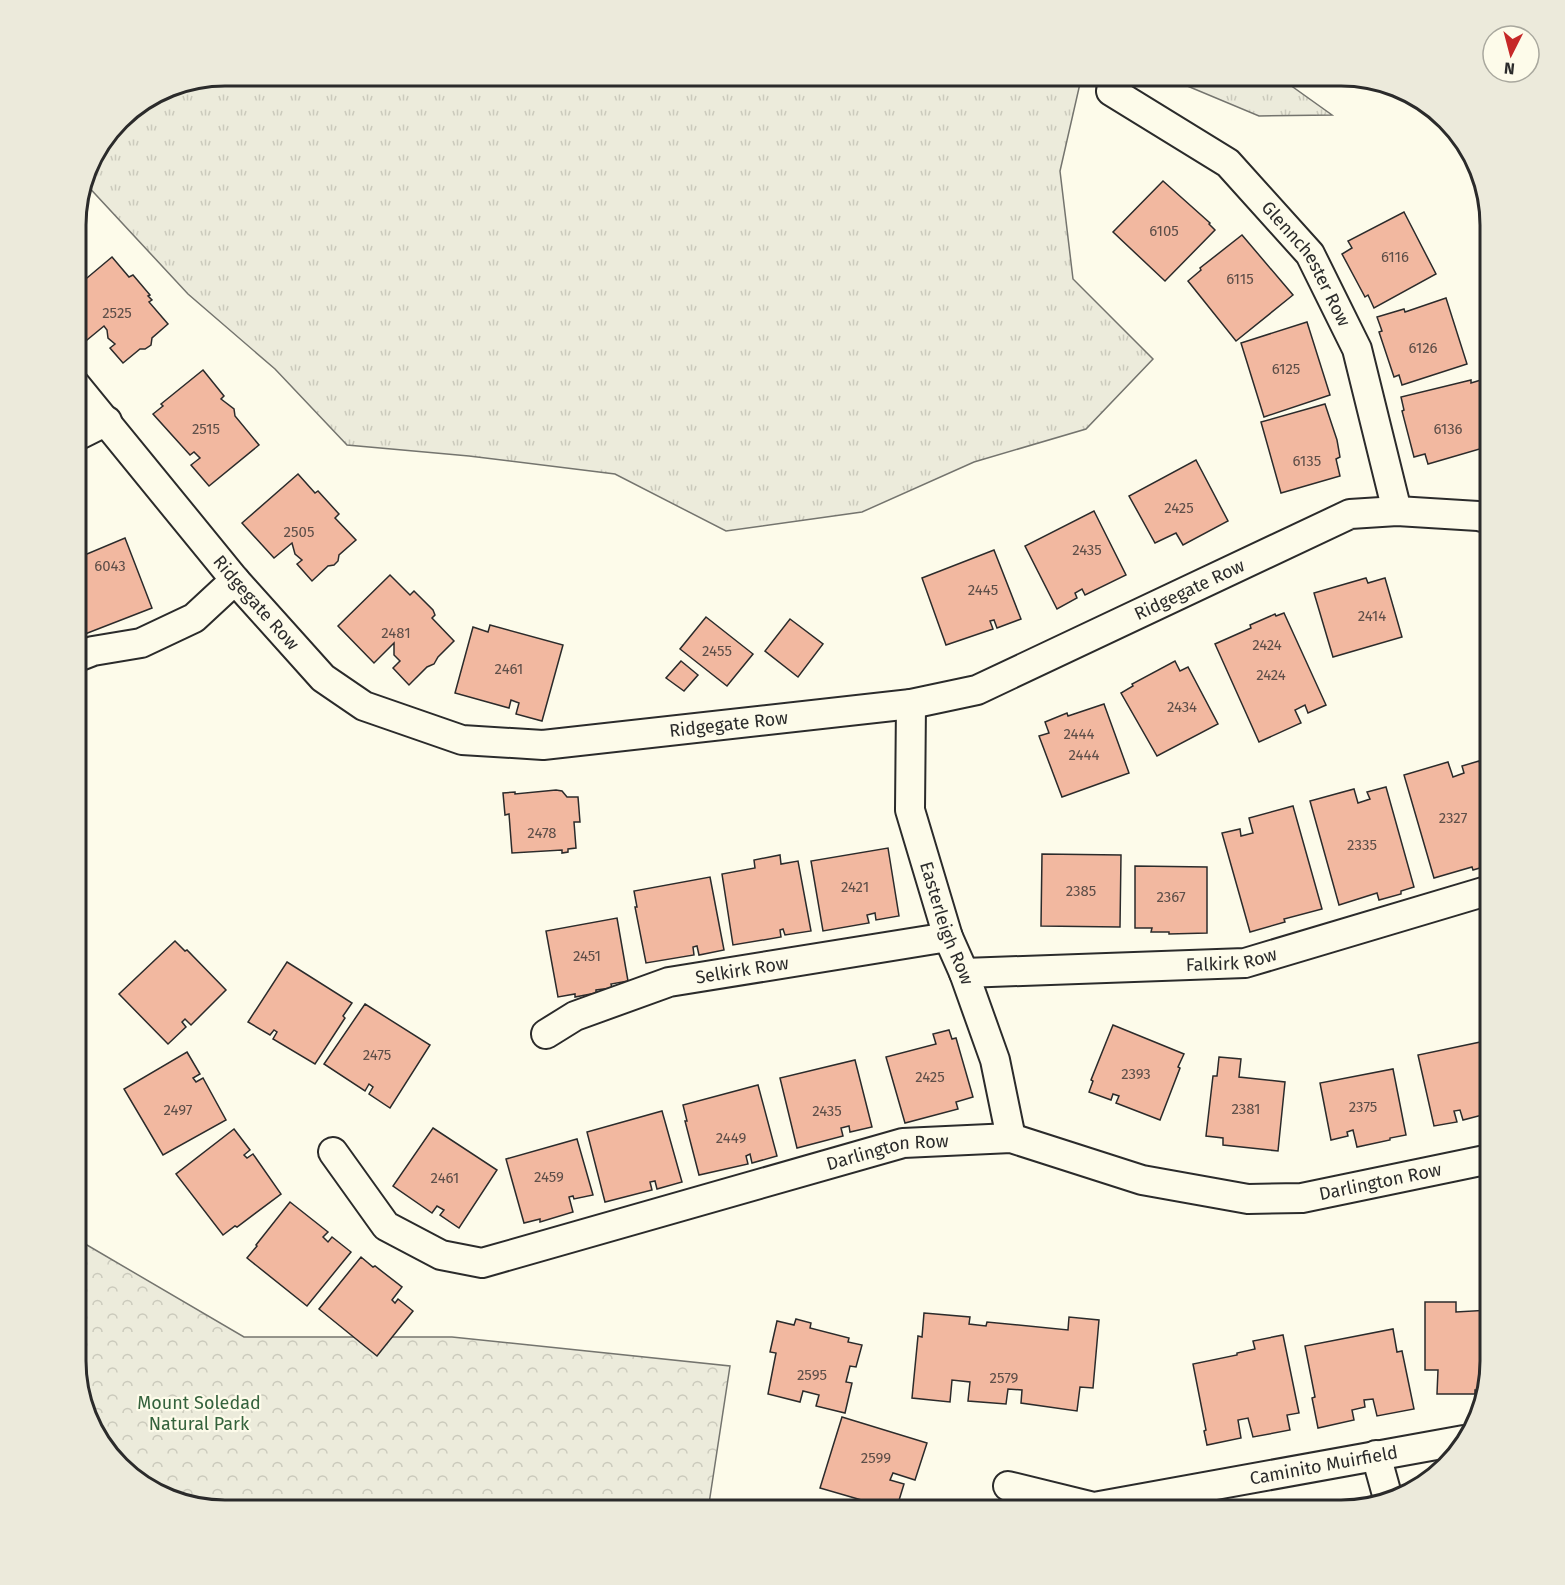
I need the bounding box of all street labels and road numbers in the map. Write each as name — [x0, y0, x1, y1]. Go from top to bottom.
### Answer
street label: Glennchester Row — [1257, 197, 1355, 330]
street label: Ridgegate Row — [208, 551, 304, 655]
street label: Ridgegate Row — [1131, 554, 1248, 625]
street label: Ridgegate Row — [668, 707, 789, 742]
street label: Easterleigh Row — [915, 859, 978, 988]
street label: Falkirk Row — [1185, 943, 1280, 976]
street label: Selkirk Row — [694, 952, 790, 989]
street label: Darlington Row — [824, 1130, 949, 1175]
street label: Darlington Row — [1317, 1158, 1444, 1205]
street label: Caminito Muirfield — [1248, 1441, 1400, 1490]

